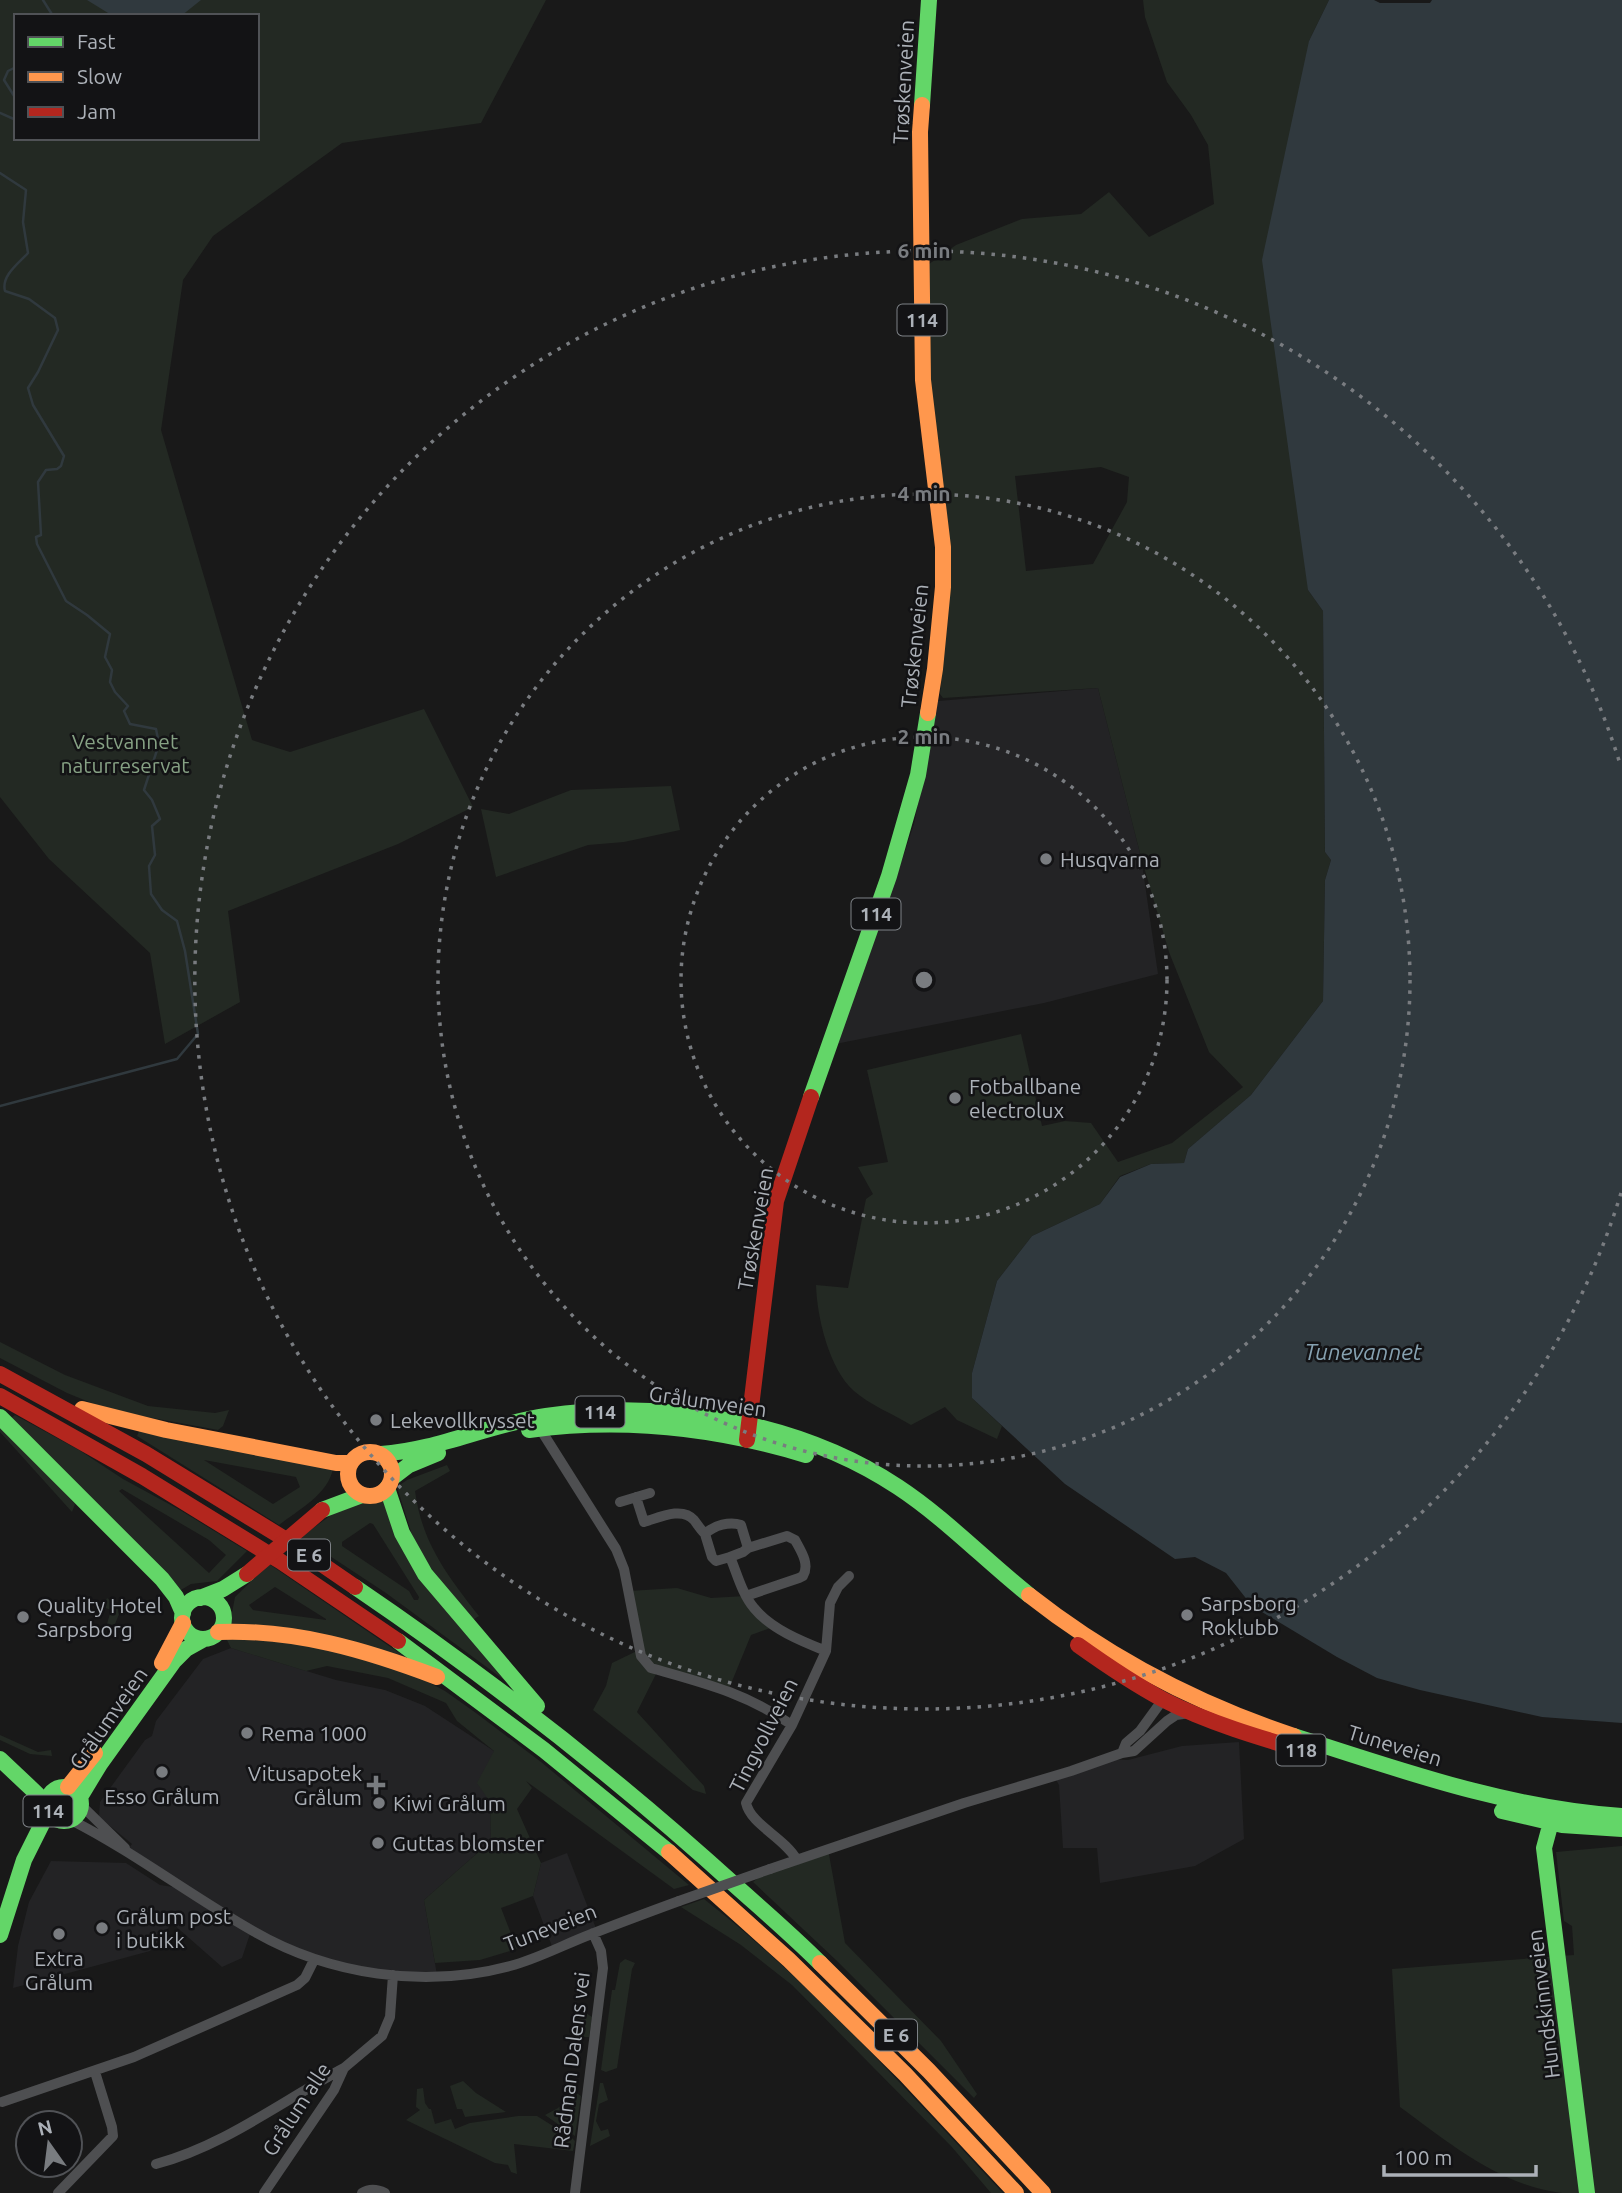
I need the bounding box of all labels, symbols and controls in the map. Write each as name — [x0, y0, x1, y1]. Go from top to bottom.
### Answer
legend — [14, 14, 259, 140]
street label: Trøskenveien — [888, 19, 918, 145]
text: Fast — [77, 29, 115, 53]
text: Slow — [77, 64, 122, 88]
text: Jam — [77, 99, 116, 123]
text: 6 min — [897, 238, 951, 262]
road number: 114 — [898, 304, 946, 336]
text: 4 min — [897, 481, 951, 505]
street label: Trøskenveien — [896, 583, 932, 709]
text: 2 min — [897, 724, 951, 748]
park label: Vestvannet naturreservat — [61, 729, 189, 777]
place label: Husqvarna — [1060, 847, 1160, 871]
marker: Husqvarna — [1038, 851, 1054, 867]
road number: 114 — [852, 898, 900, 930]
centre of rings — [912, 968, 936, 992]
place label: Fotballbane electrolux — [969, 1074, 1081, 1122]
marker: Fotballbane electrolux — [947, 1090, 963, 1106]
street label: Trøskenveien — [732, 1166, 778, 1292]
water label: Tunevannet — [1304, 1339, 1423, 1364]
street label: Grålumveien — [648, 1381, 768, 1421]
road number: 114 — [576, 1396, 624, 1428]
place label: Lekevollkrysset — [390, 1408, 535, 1432]
marker: Lekevollkrysset — [368, 1412, 384, 1428]
road number: E 6 — [288, 1540, 330, 1570]
place label: Sarpsborg Roklubb — [1201, 1591, 1297, 1639]
place label: Quality Hotel Sarpsborg — [37, 1593, 162, 1641]
marker: Sarpsborg Roklubb — [1179, 1607, 1195, 1623]
marker: Quality Hotel Sarpsborg — [15, 1609, 31, 1625]
street label: Grålumveien — [64, 1662, 152, 1774]
street label: Tingvollveien — [724, 1674, 802, 1796]
street label: Tuneveien — [1345, 1719, 1445, 1771]
place label: Rema 1000 — [261, 1721, 367, 1745]
marker: Rema 1000 — [239, 1725, 255, 1741]
road number: 118 — [1276, 1734, 1326, 1766]
place label: Vitusapotek Grålum — [248, 1761, 362, 1809]
marker: Esso Grålum — [154, 1764, 170, 1780]
marker: Vitusapotek Grålum — [368, 1777, 384, 1793]
place label: Esso Grålum — [104, 1784, 220, 1808]
place label: Kiwi Grålum — [393, 1791, 506, 1815]
marker: Kiwi Grålum — [371, 1795, 387, 1811]
road number: 114 — [23, 1796, 72, 1826]
place label: Guttas blomster — [392, 1831, 544, 1855]
marker: Guttas blomster — [370, 1835, 386, 1851]
street label: Tuneveien — [500, 1898, 600, 1956]
place label: Grålum post i butikk — [116, 1904, 231, 1952]
marker: Grålum post i butikk — [94, 1920, 110, 1936]
marker: Extra Grålum — [51, 1926, 67, 1942]
street label: Hundskinnveien — [1522, 1928, 1564, 2080]
place label: Extra Grålum — [25, 1946, 93, 1994]
street label: Rådman Dalens vei — [548, 1971, 594, 2149]
road number: E 6 — [875, 2020, 917, 2050]
street label: Grålum alle — [257, 2058, 335, 2160]
north arrow — [14, 2109, 84, 2179]
text: N — [35, 2115, 54, 2140]
scale bar — [1384, 2134, 1536, 2178]
text: 100 m — [1394, 2145, 1452, 2169]

